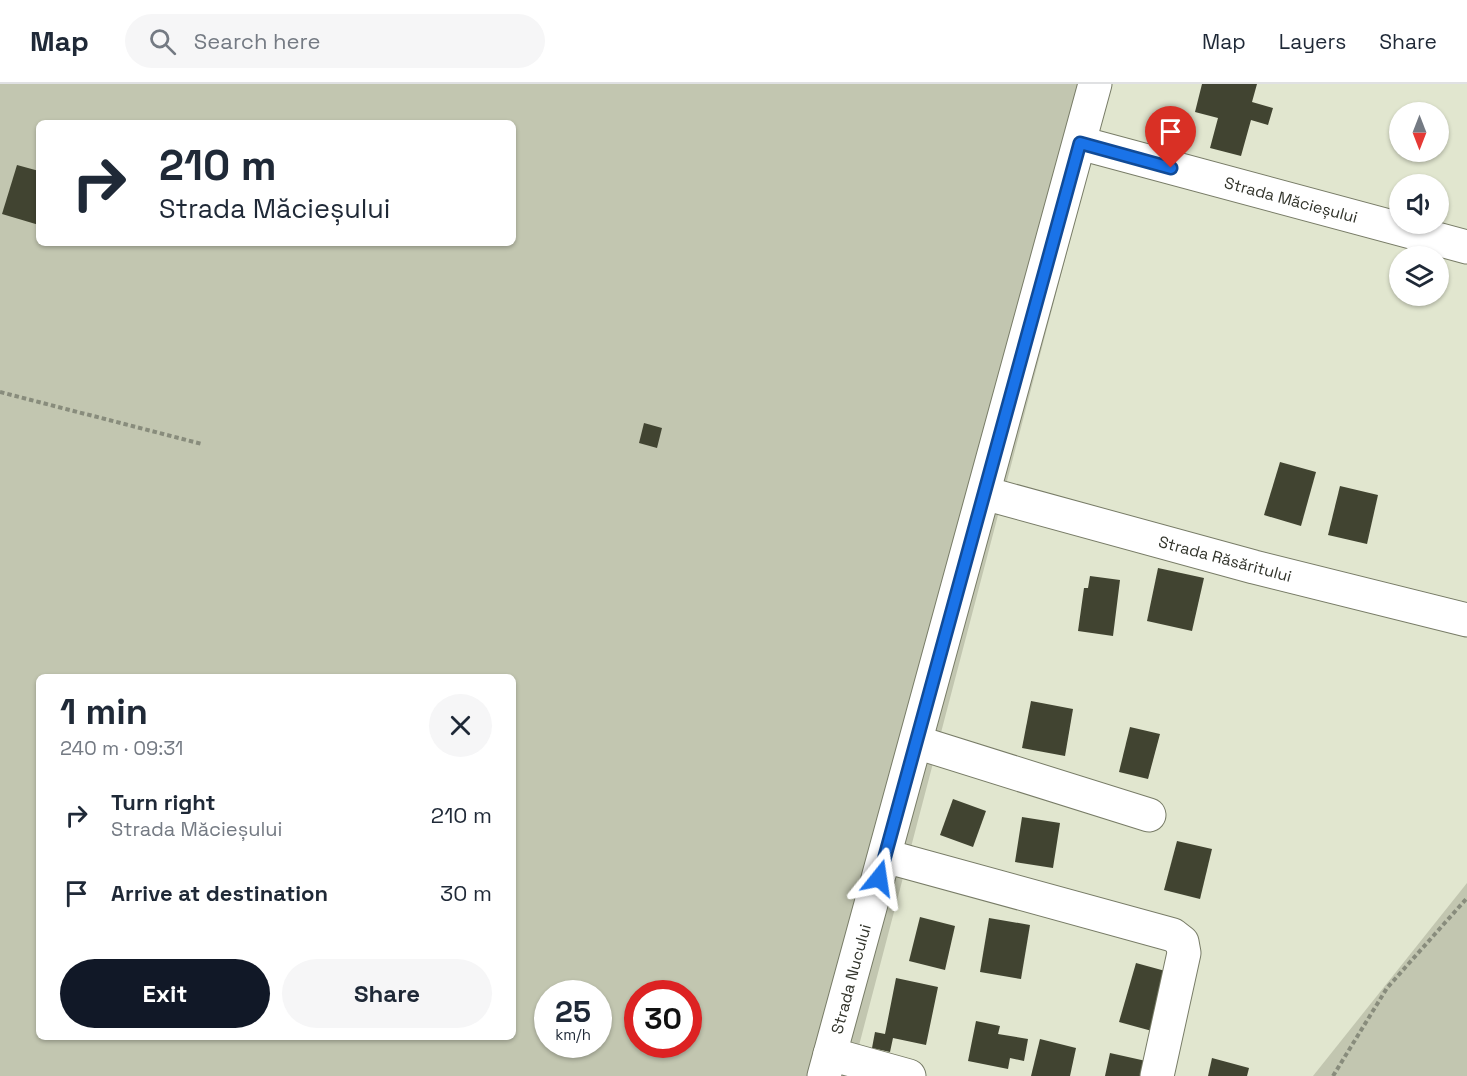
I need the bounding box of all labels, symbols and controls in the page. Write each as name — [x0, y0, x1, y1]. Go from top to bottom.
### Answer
search box — [125, 14, 545, 68]
text: Map — [30, 23, 89, 59]
icon: search — [146, 25, 179, 58]
text: Search here — [194, 27, 321, 55]
text: Map — [1202, 28, 1246, 55]
text: Layers — [1279, 28, 1346, 55]
text: Share — [1379, 28, 1437, 55]
north arrow — [1389, 102, 1449, 162]
map controls — [1389, 102, 1449, 306]
pin — [1145, 106, 1196, 168]
icon: arrive — [1154, 115, 1187, 148]
text: 210 m — [159, 139, 277, 192]
icon: right — [60, 144, 138, 222]
street label: Strada Măcieșului — [1222, 172, 1360, 228]
button: sound — [1389, 174, 1449, 234]
text: Strada Măcieșului — [159, 191, 390, 226]
button: layers — [1389, 246, 1449, 306]
street label: Strada Răsăritului — [1156, 531, 1294, 587]
text: 1 min — [60, 689, 148, 735]
button: close — [429, 694, 492, 757]
text: 240 m · 09:31 — [60, 735, 183, 761]
text: Turn right — [111, 788, 216, 816]
icon: right — [60, 799, 93, 832]
text: 210 m — [431, 801, 492, 829]
text: Strada Măcieșului — [111, 816, 282, 842]
position arrow — [847, 846, 911, 910]
icon: arrive — [60, 877, 93, 910]
text: Arrive at destination — [111, 879, 328, 907]
text: 30 m — [440, 879, 492, 907]
street label: Strada Nucului — [826, 922, 876, 1036]
button: Exit — [60, 959, 270, 1028]
button: Share — [282, 959, 492, 1028]
speed limit sign: 30 — [624, 980, 702, 1058]
text: 25 — [555, 992, 591, 1031]
text: km/h — [555, 1025, 591, 1044]

